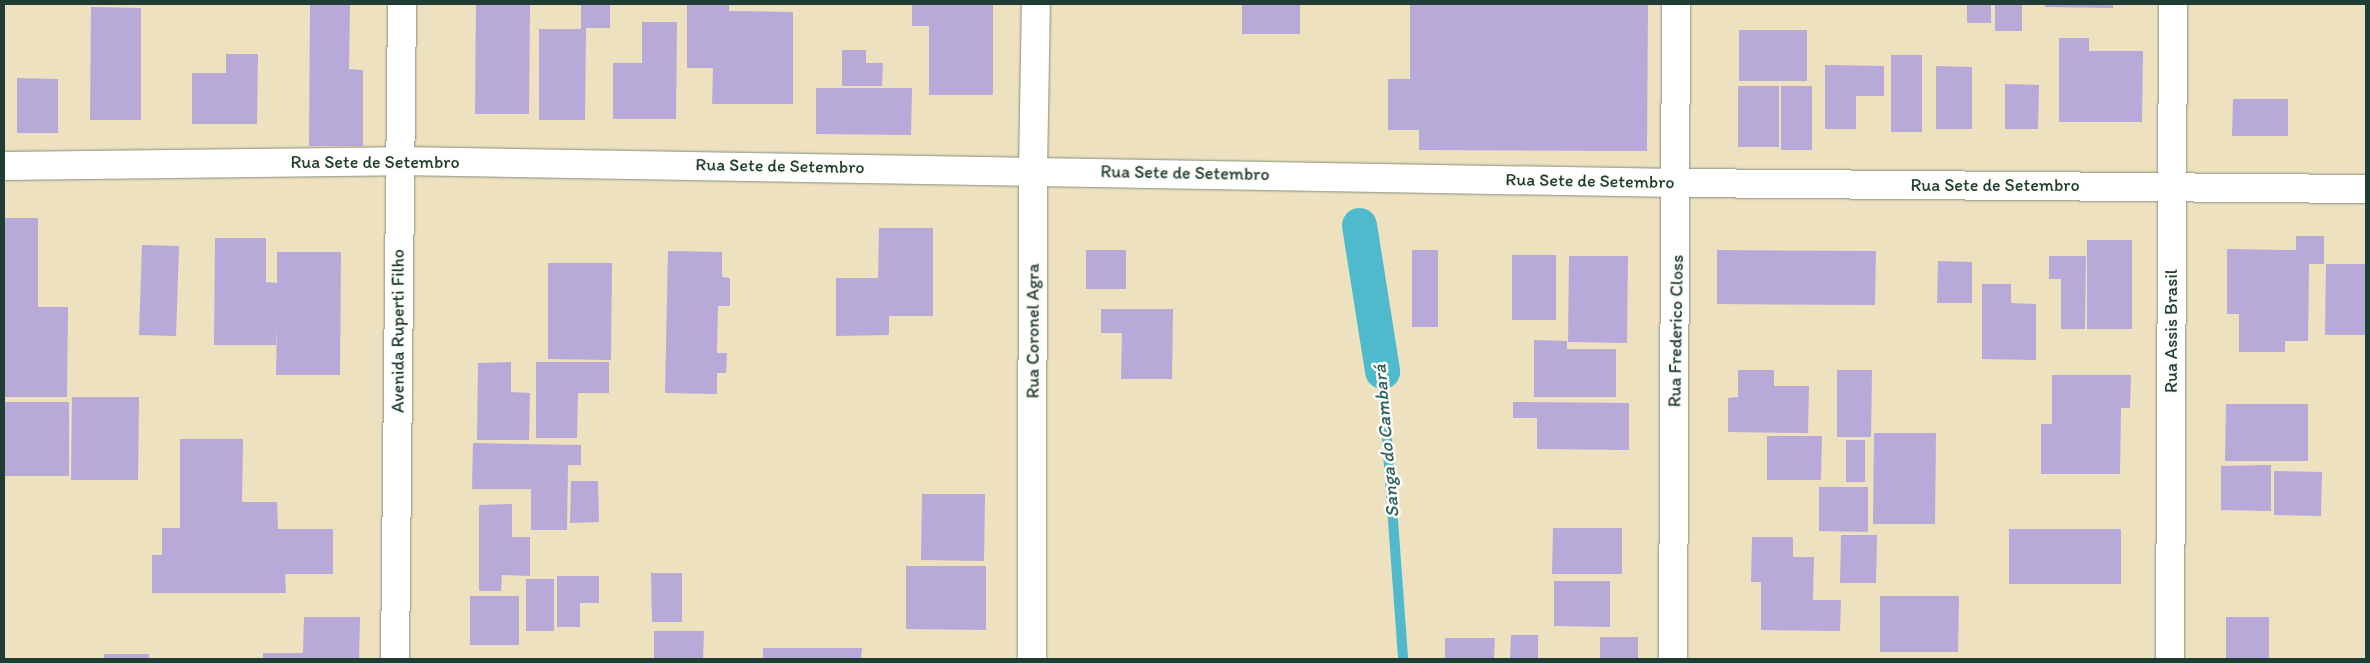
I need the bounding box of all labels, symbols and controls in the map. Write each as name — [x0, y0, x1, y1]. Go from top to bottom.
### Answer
street label: Rua Sete de Setembro — [291, 151, 459, 173]
street label: Rua Sete de Setembro — [696, 154, 864, 178]
street label: Rua Sete de Setembro — [1101, 161, 1269, 185]
street label: Rua Sete de Setembro — [1506, 169, 1674, 193]
street label: Rua Sete de Setembro — [1911, 174, 2079, 196]
street label: Avenida Ruperti Filho — [387, 249, 409, 413]
street label: Rua Frederico Closs — [1664, 255, 1688, 407]
street label: Rua Coronel Agra — [1022, 263, 1044, 399]
street label: Rua Assis Brasil — [2160, 269, 2182, 393]
water label: Sanga do Cambará — [1368, 363, 1404, 519]

